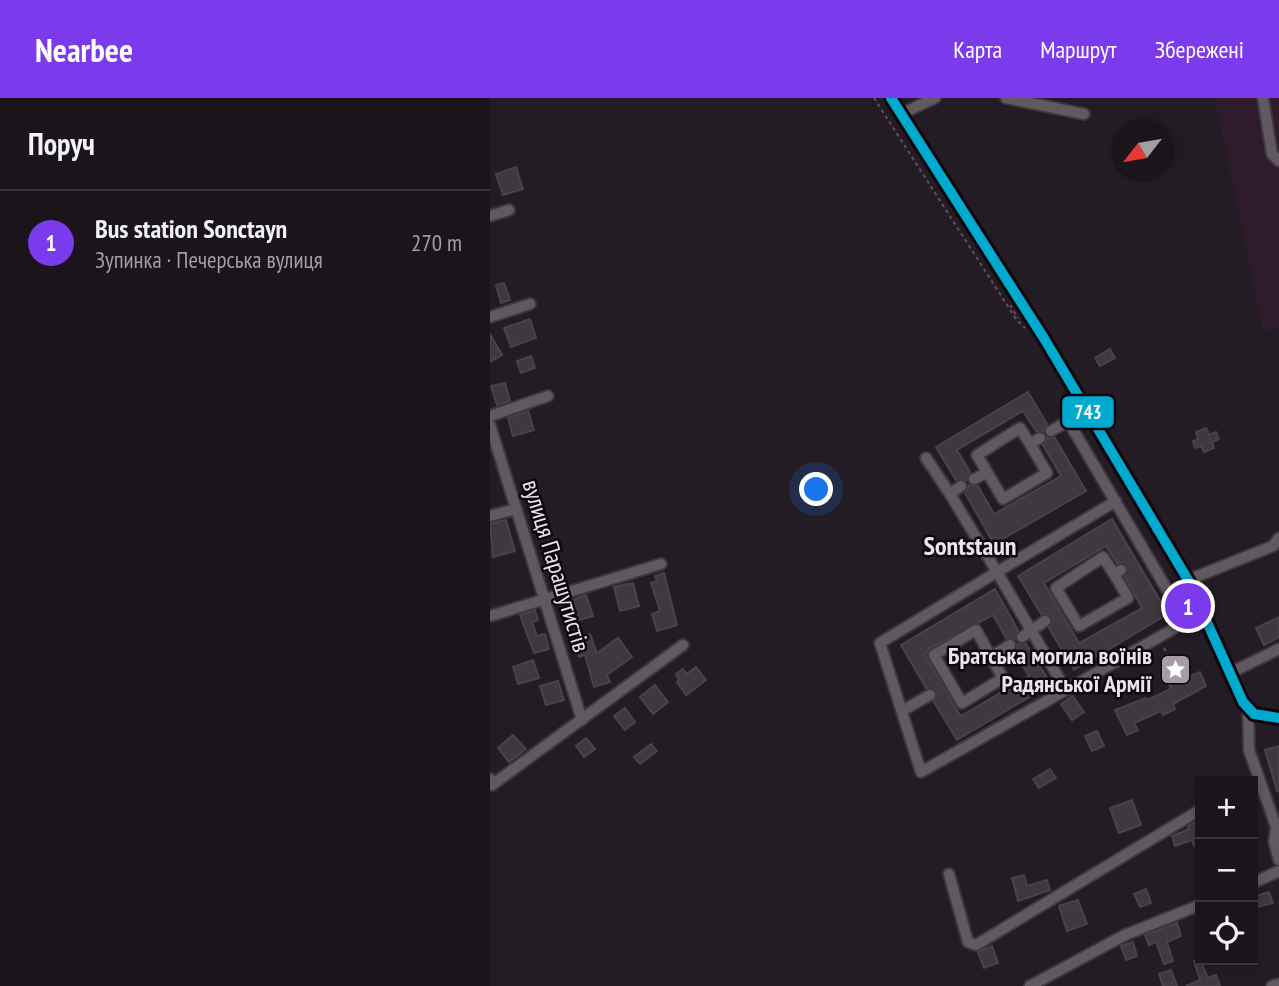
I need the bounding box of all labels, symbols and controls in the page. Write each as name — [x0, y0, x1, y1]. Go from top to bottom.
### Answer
text: Nearbee — [35, 28, 133, 71]
text: Карта — [953, 34, 1002, 65]
text: Маршрут — [1040, 34, 1117, 65]
text: Збережені — [1155, 34, 1244, 65]
north arrow — [1111, 119, 1174, 182]
text: Поруч — [28, 124, 95, 163]
text: Bus station Sonctayn — [95, 212, 287, 245]
text: 1 — [46, 228, 57, 257]
text: 270 m — [411, 228, 462, 257]
text: Зупинка · Печерська вулиця — [95, 245, 323, 274]
line badge: 743 — [1061, 395, 1115, 429]
text: 743 — [1074, 400, 1102, 424]
your location — [799, 472, 833, 506]
street label: вулиця Парашутистів — [516, 476, 597, 656]
district label: Sontstaun — [924, 529, 1016, 562]
pin: 1 — [1165, 580, 1211, 632]
place label: Братська могила воїнів Радянської Армії — [948, 640, 1152, 699]
place icon: Братська могила воїнів Радянської Армії — [1158, 653, 1192, 687]
map controls — [1195, 776, 1258, 965]
button: + — [1195, 776, 1258, 839]
button: − — [1195, 839, 1258, 902]
button: locate — [1195, 902, 1258, 965]

